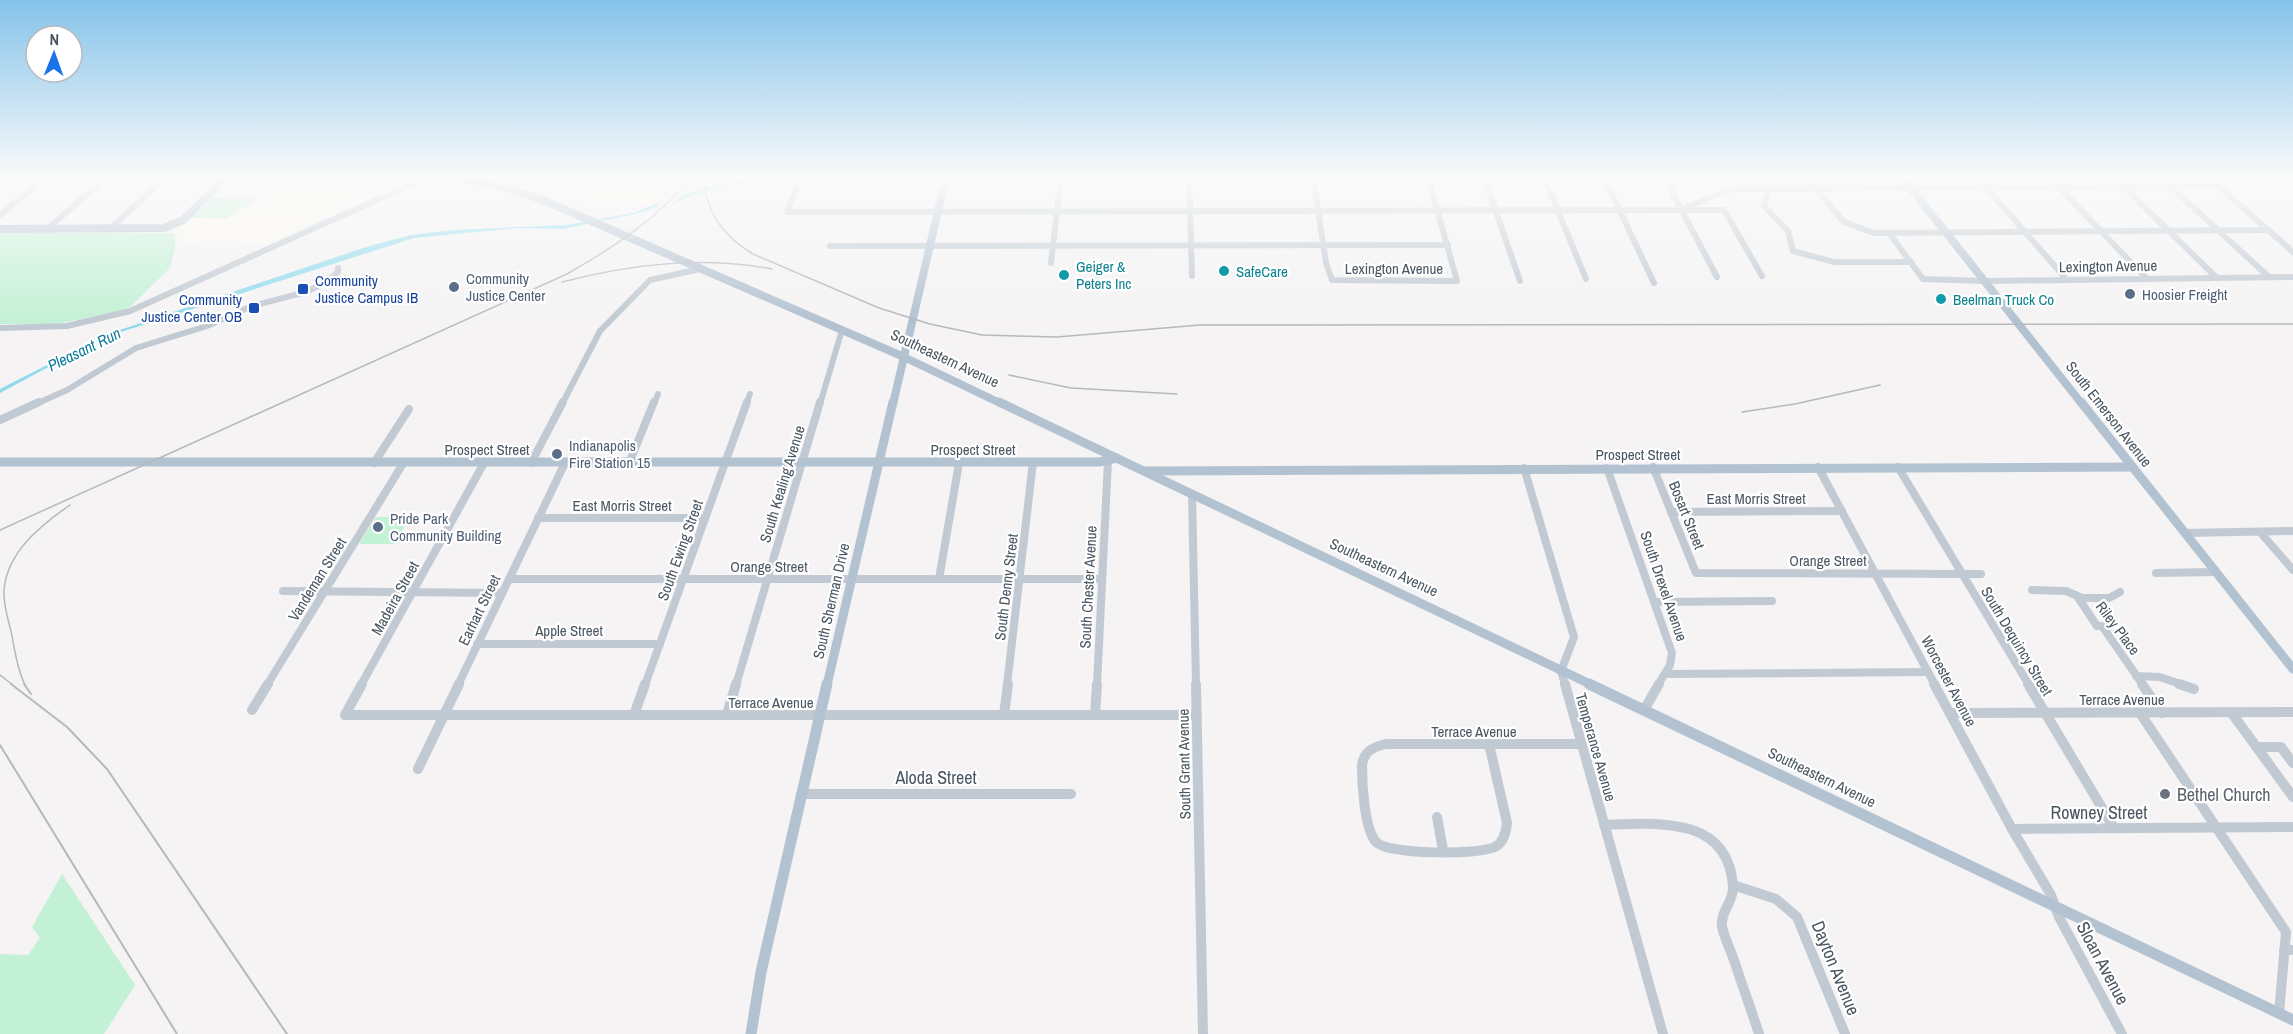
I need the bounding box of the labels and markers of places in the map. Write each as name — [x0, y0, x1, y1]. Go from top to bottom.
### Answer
place label: Geiger & Peters Inc — [1076, 256, 1131, 294]
place label: SafeCare — [1236, 261, 1288, 282]
marker: SafeCare — [1217, 264, 1231, 278]
place label: Community Justice Center — [466, 268, 545, 306]
marker: Geiger & Peters Inc — [1057, 268, 1071, 282]
place label: Community Justice Campus IB — [315, 270, 418, 308]
marker: Community Justice Center — [447, 280, 461, 294]
marker: Community Justice Campus IB — [296, 282, 310, 296]
place label: Hoosier Freight — [2142, 284, 2228, 305]
marker: Hoosier Freight — [2123, 287, 2137, 301]
place label: Community Justice Center OB — [141, 289, 243, 327]
place label: Beelman Truck Co — [1953, 289, 2054, 310]
marker: Beelman Truck Co — [1934, 292, 1948, 306]
marker: Community Justice Center OB — [247, 301, 261, 315]
place label: Indianapolis Fire Station 15 — [569, 435, 651, 473]
marker: Indianapolis Fire Station 15 — [550, 447, 564, 461]
place label: Pride Park Community Building — [390, 508, 502, 546]
marker: Pride Park Community Building — [371, 520, 385, 534]
place label: Bethel Church — [2177, 782, 2271, 807]
marker: Bethel Church — [2158, 787, 2172, 801]

